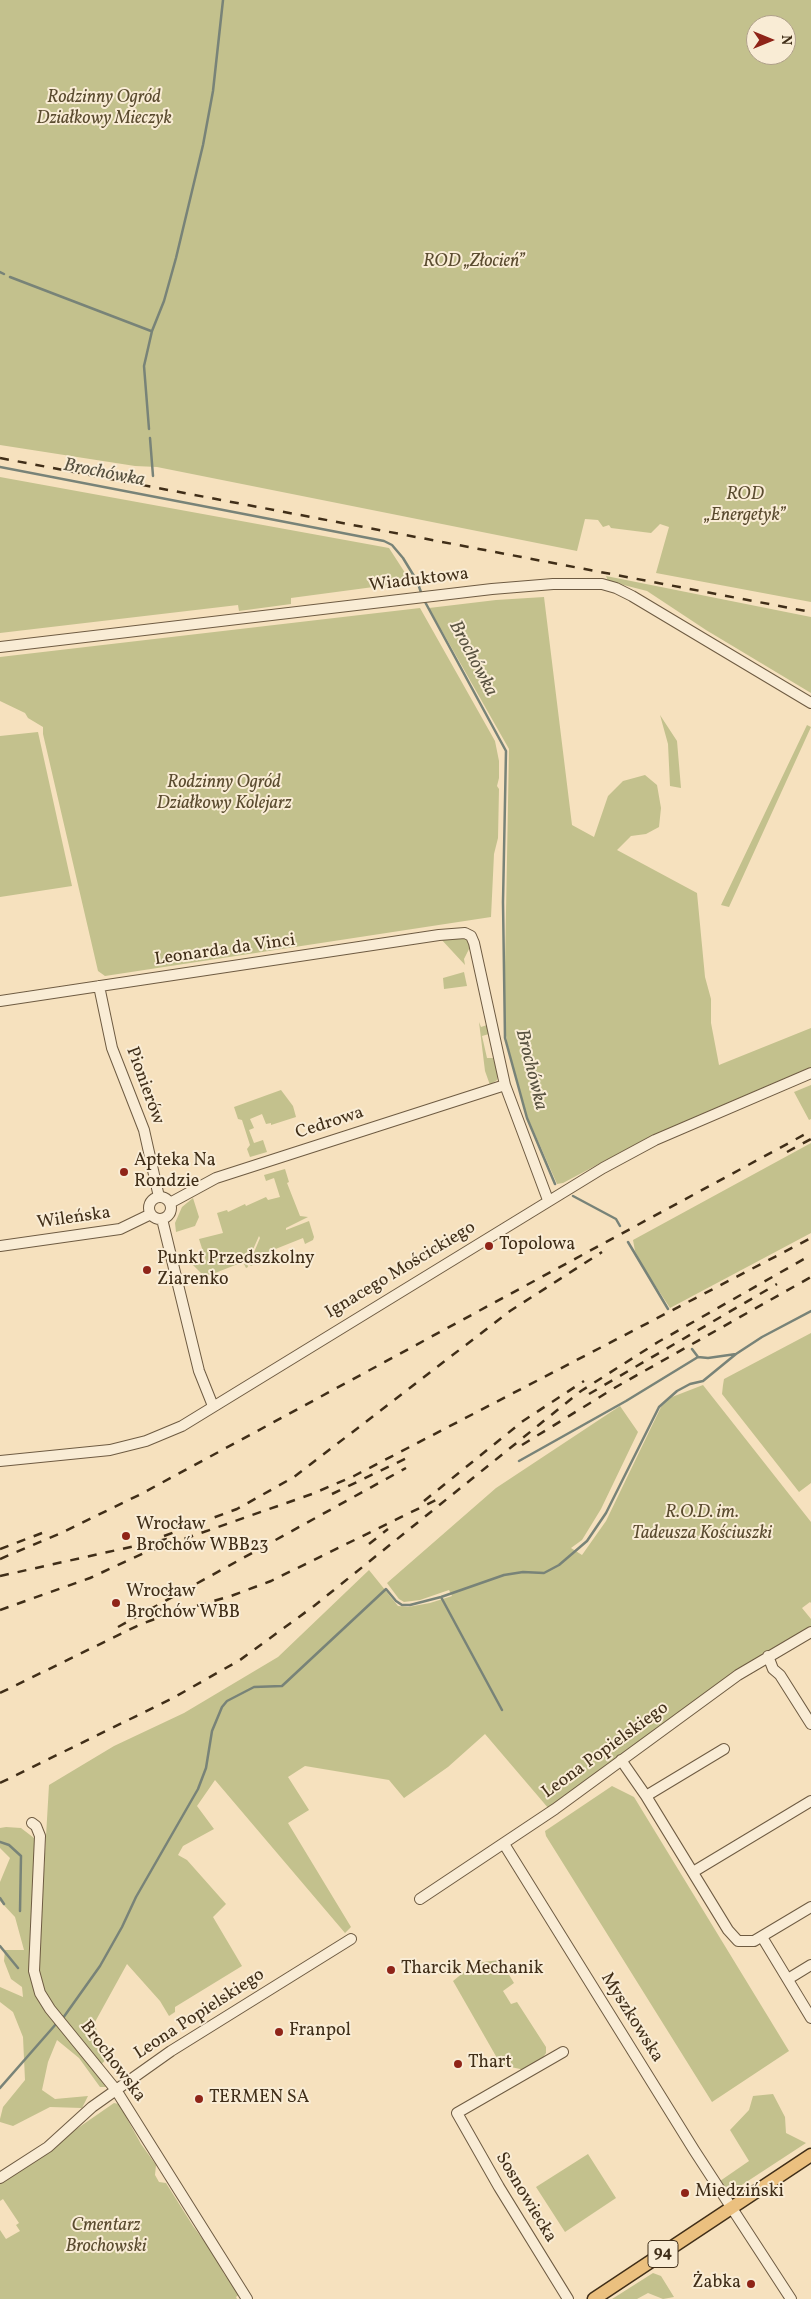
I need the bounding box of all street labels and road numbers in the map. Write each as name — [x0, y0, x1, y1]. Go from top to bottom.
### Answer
street label: Wiaduktowa — [368, 564, 470, 598]
street label: Leonarda da Vinci — [153, 930, 297, 972]
street label: Pionierów — [120, 1044, 168, 1128]
street label: Cedrowa — [293, 1103, 367, 1145]
street label: Wileńska — [36, 1203, 112, 1235]
street label: Ignacego Mościckiego — [322, 1218, 480, 1324]
street label: Leona Popielskiego — [539, 1698, 673, 1804]
street label: Leona Popielskiego — [131, 1965, 269, 2065]
street label: Myszkowska — [595, 1969, 667, 2067]
street label: Brochowska — [74, 2017, 150, 2107]
street label: Sosnowiecka — [490, 2149, 560, 2247]
road number: 94 — [648, 2240, 678, 2268]

